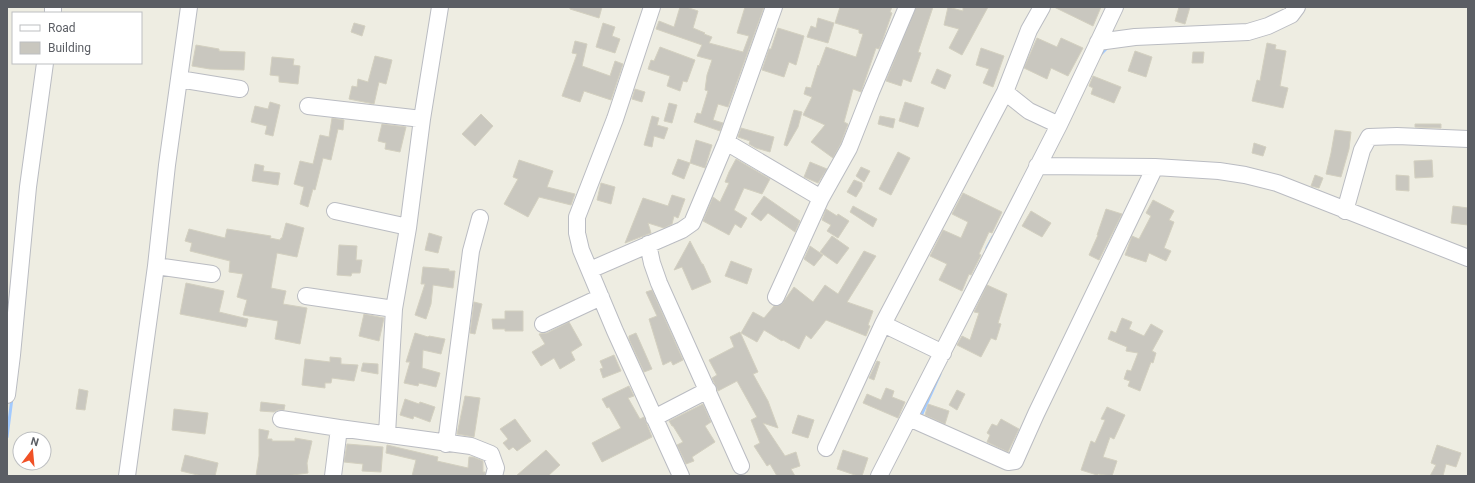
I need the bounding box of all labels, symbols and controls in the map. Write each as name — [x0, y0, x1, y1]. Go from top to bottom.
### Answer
legend — [12, 12, 142, 64]
text: Road — [48, 21, 76, 35]
text: Building — [48, 41, 91, 55]
north arrow — [12, 431, 52, 471]
text: N — [29, 435, 40, 449]

